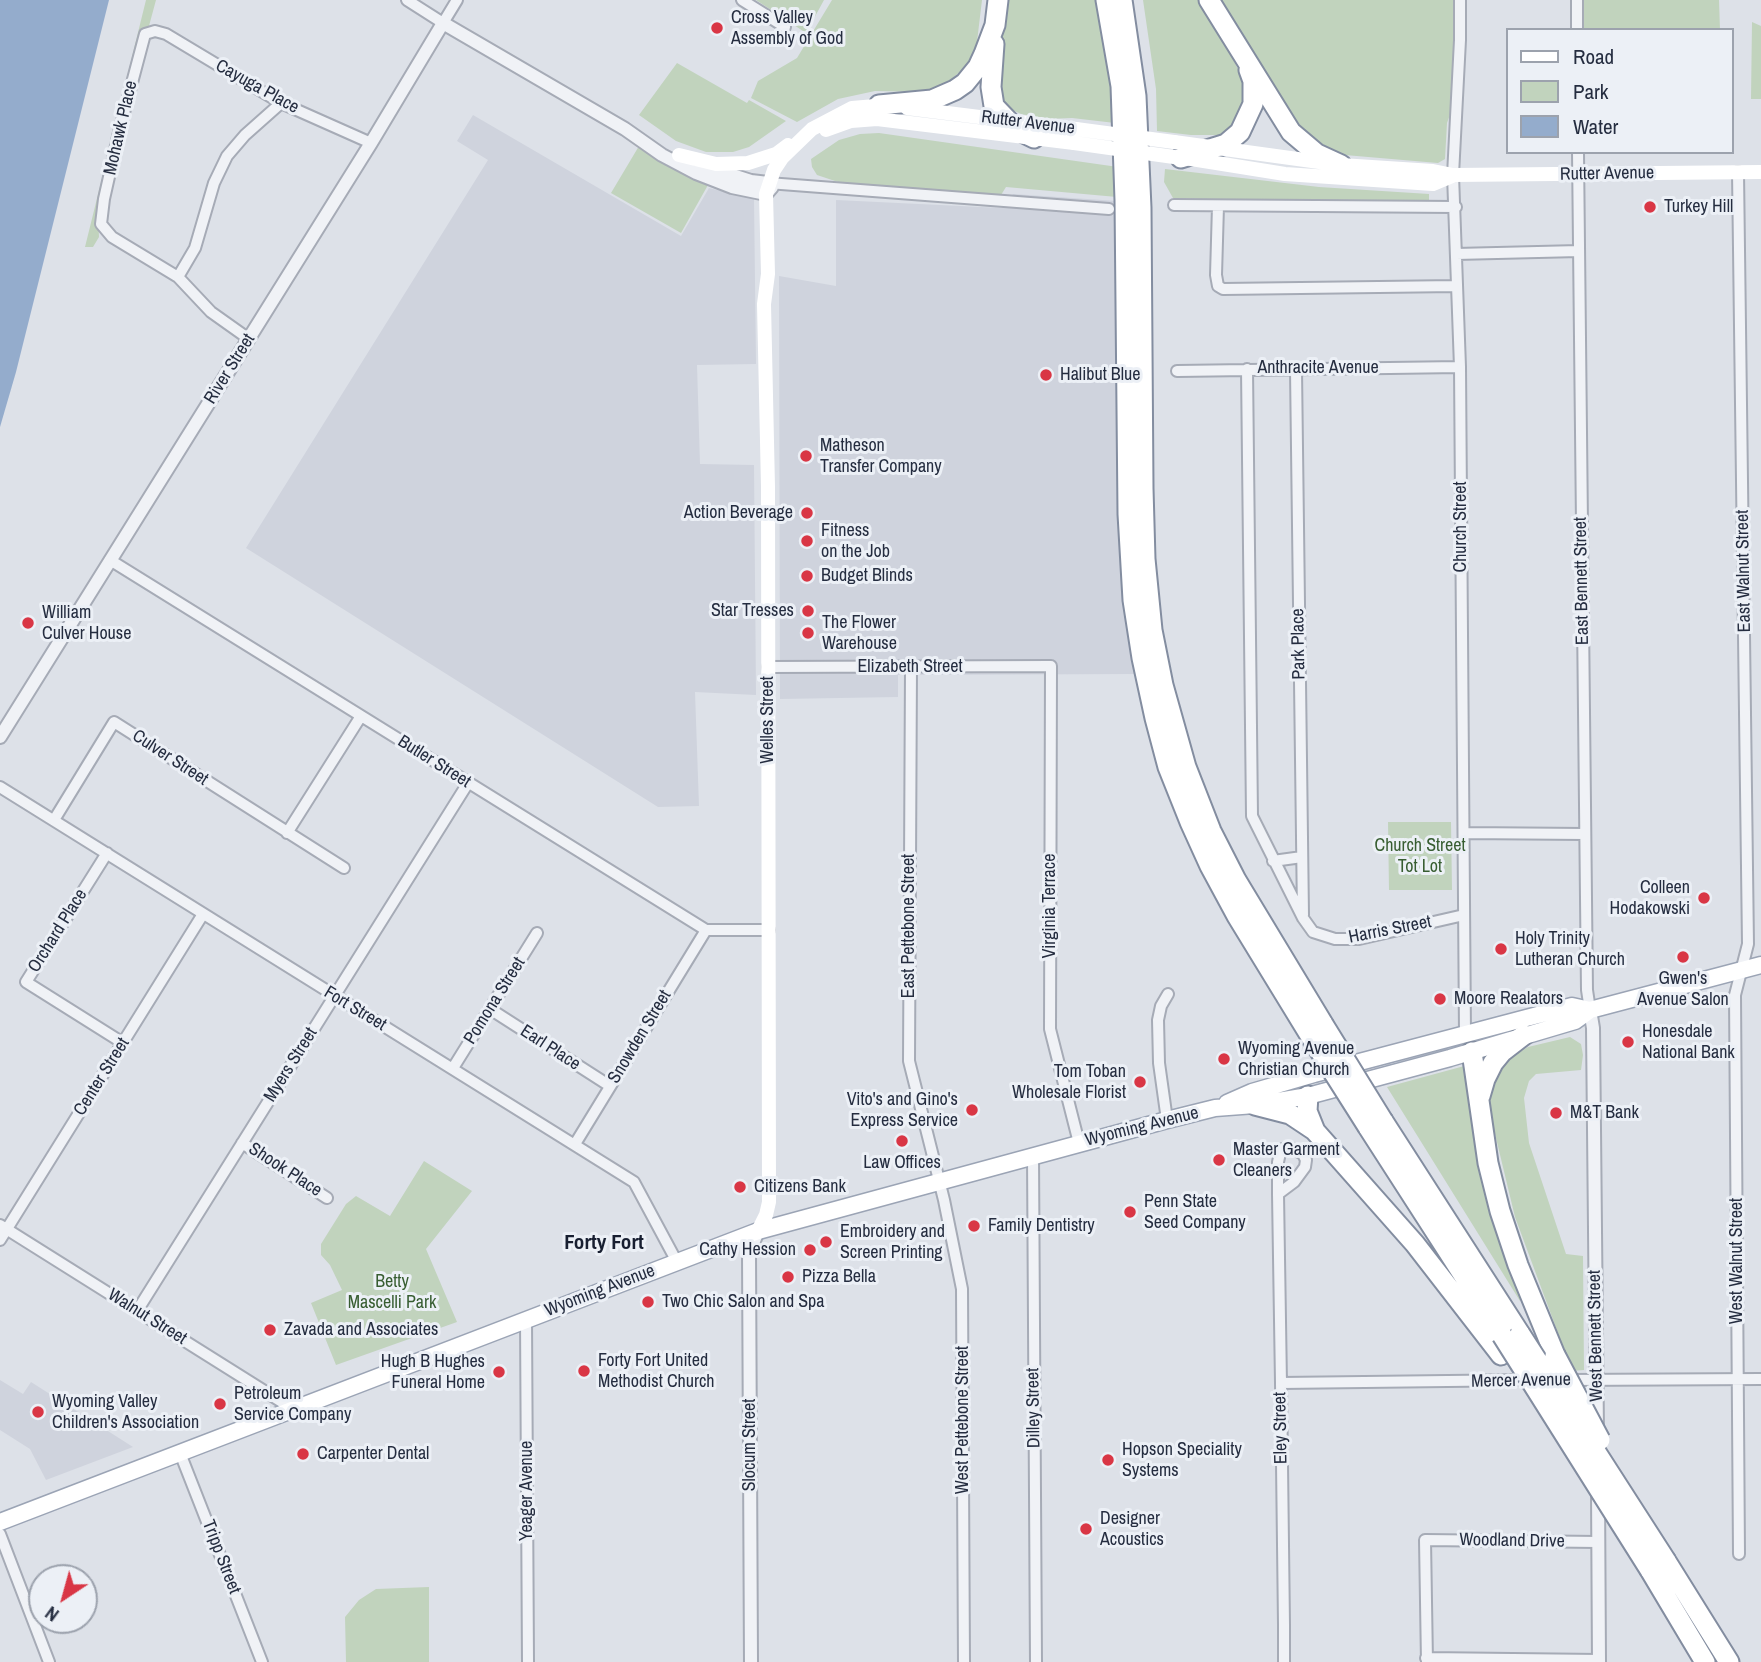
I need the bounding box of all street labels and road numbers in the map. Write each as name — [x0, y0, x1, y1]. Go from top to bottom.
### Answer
street label: Cayuga Place — [212, 55, 302, 119]
street label: Mohawk Place — [100, 79, 142, 177]
street label: Rutter Avenue — [980, 107, 1076, 139]
street label: Rutter Avenue — [1560, 162, 1654, 186]
street label: River Street — [200, 330, 260, 408]
street label: Anthracite Avenue — [1257, 357, 1379, 379]
street label: Church Street — [1450, 481, 1472, 573]
street label: East Walnut Street — [1732, 510, 1756, 632]
street label: East Bennett Street — [1570, 517, 1594, 645]
street label: Park Place — [1288, 608, 1310, 680]
street label: Elizabeth Street — [857, 656, 963, 678]
street label: Welles Street — [757, 676, 779, 764]
street label: Culver Street — [128, 725, 212, 791]
street label: Butler Street — [393, 731, 475, 793]
street label: East Pettebone Street — [898, 854, 920, 998]
street label: Virginia Terrace — [1039, 854, 1061, 958]
street label: Orchard Place — [24, 885, 92, 977]
street label: Harris Street — [1347, 911, 1433, 949]
street label: Pomona Street — [460, 954, 530, 1048]
street label: Fort Street — [320, 982, 390, 1036]
street label: Snowden Street — [604, 986, 676, 1088]
street label: Earl Place — [516, 1021, 584, 1075]
street label: Myers Street — [260, 1024, 322, 1106]
street label: Center Street — [70, 1034, 134, 1120]
street label: Wyoming Avenue — [1083, 1102, 1201, 1152]
street label: Shook Place — [244, 1138, 326, 1202]
street label: West Walnut Street — [1726, 1198, 1748, 1324]
street label: Wyoming Avenue — [542, 1260, 658, 1322]
street label: West Bennett Street — [1584, 1270, 1608, 1402]
street label: Walnut Street — [104, 1284, 190, 1350]
street label: West Pettebone Street — [952, 1346, 974, 1494]
street label: Dilley Street — [1023, 1368, 1045, 1448]
street label: Mercer Avenue — [1471, 1369, 1571, 1393]
street label: Eley Street — [1270, 1392, 1292, 1464]
street label: Slocum Street — [739, 1399, 761, 1491]
street label: Yeager Avenue — [516, 1441, 538, 1541]
street label: Tripp Street — [197, 1517, 245, 1597]
street label: Woodland Drive — [1459, 1529, 1565, 1553]

